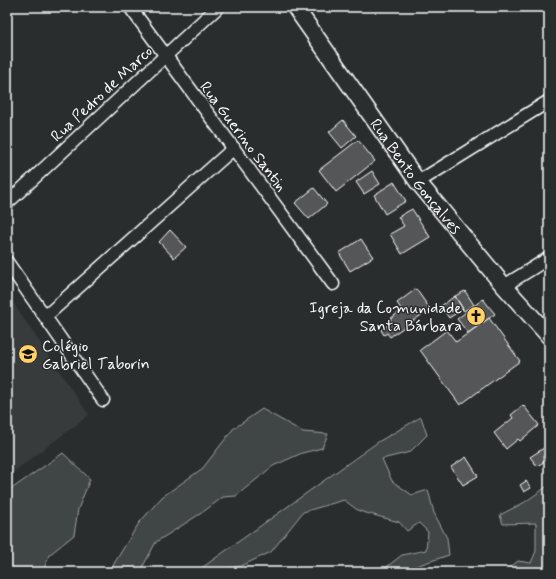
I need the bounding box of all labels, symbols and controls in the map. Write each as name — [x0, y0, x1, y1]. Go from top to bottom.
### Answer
street label: Rua Pedro de Marco — [47, 41, 157, 147]
street label: Rua Guerino Santin — [194, 77, 291, 196]
street label: Rua Bento Gonçalves — [365, 115, 466, 239]
place label: Igreja da Comunidade Santa Bárbara — [309, 298, 462, 337]
church icon: Igreja da Comunidade Santa Bárbara — [465, 305, 487, 327]
place label: Colégio Gabriel Taborin — [42, 336, 150, 375]
school or university icon: Colégio Gabriel Taborin — [17, 343, 39, 365]

